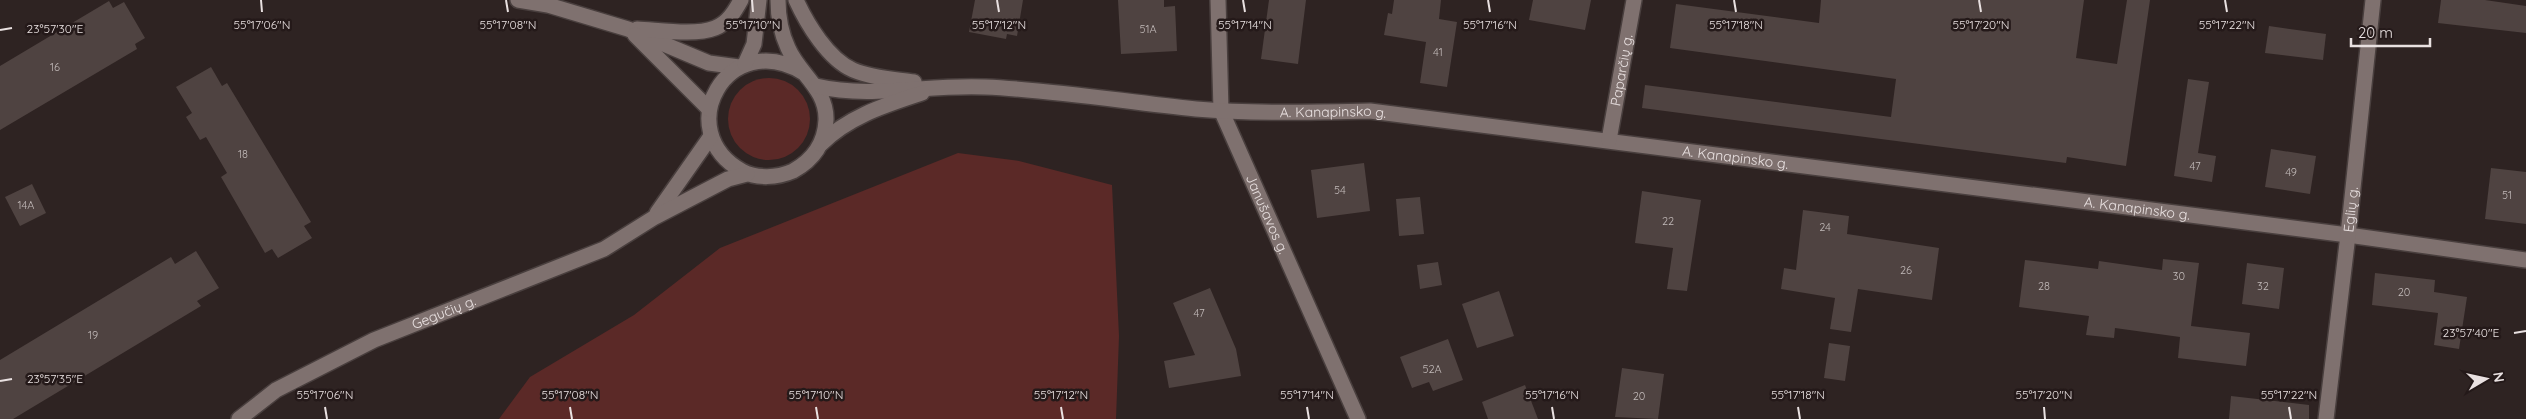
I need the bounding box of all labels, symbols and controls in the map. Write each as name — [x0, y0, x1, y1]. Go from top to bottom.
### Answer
scale bar — [2351, 15, 2430, 47]
text: 55°17'06"N — [234, 17, 290, 32]
text: 55°17'08"N — [480, 17, 536, 32]
text: 55°17'10"N — [726, 17, 780, 32]
text: 55°17'12"N — [972, 17, 1026, 32]
text: 55°17'14"N — [1218, 17, 1272, 32]
text: 55°17'16"N — [1463, 17, 1517, 32]
text: 55°17'18"N — [1709, 17, 1763, 32]
text: 55°17'20"N — [1952, 17, 2010, 32]
text: 55°17'22"N — [2199, 17, 2255, 32]
text: 23°57'30"E — [27, 21, 84, 36]
house number: 51A — [1139, 22, 1157, 36]
text: 20 m — [2358, 23, 2393, 42]
street label: Paparčių g. — [1606, 33, 1637, 107]
house number: 41 — [1433, 45, 1443, 59]
house number: 16 — [50, 60, 60, 74]
street label: A. Kanapinsko g. — [1280, 102, 1388, 122]
street label: A. Kanapinsko g. — [1681, 142, 1789, 173]
house number: 18 — [238, 147, 248, 161]
house number: 47 — [2189, 159, 2201, 173]
house number: 49 — [2285, 165, 2297, 179]
street label: Janušavos g. — [1242, 172, 1293, 257]
house number: 54 — [1334, 183, 1346, 197]
street label: Eglių g. — [2339, 186, 2362, 233]
house number: 51 — [2502, 188, 2512, 202]
street label: A. Kanapinsko g. — [2083, 193, 2191, 224]
house number: 14A — [18, 198, 34, 212]
house number: 22 — [1662, 214, 1674, 228]
house number: 24 — [1819, 220, 1831, 234]
house number: 26 — [1900, 263, 1912, 277]
house number: 30 — [2173, 269, 2185, 283]
house number: 28 — [2038, 279, 2050, 293]
house number: 32 — [2257, 279, 2269, 293]
house number: 20 — [2398, 285, 2410, 299]
street label: Gegučių g. — [409, 292, 478, 333]
house number: 47 — [1193, 306, 1205, 320]
text: 23°57'40"E — [2443, 325, 2500, 340]
house number: 19 — [88, 328, 98, 342]
north arrow — [2461, 354, 2511, 404]
house number: 52A — [1422, 362, 1442, 376]
text: N — [2489, 370, 2509, 383]
text: 23°57'35"E — [27, 371, 83, 386]
text: 55°17'06"N — [297, 387, 353, 402]
text: 55°17'08"N — [542, 387, 598, 402]
text: 55°17'10"N — [789, 387, 843, 402]
text: 55°17'12"N — [1034, 387, 1088, 402]
text: 55°17'14"N — [1280, 387, 1334, 402]
text: 55°17'16"N — [1525, 387, 1579, 402]
text: 55°17'18"N — [1771, 387, 1825, 402]
text: 55°17'20"N — [2015, 387, 2073, 402]
text: 55°17'22"N — [2261, 387, 2317, 402]
house number: 20 — [1633, 389, 1645, 403]

